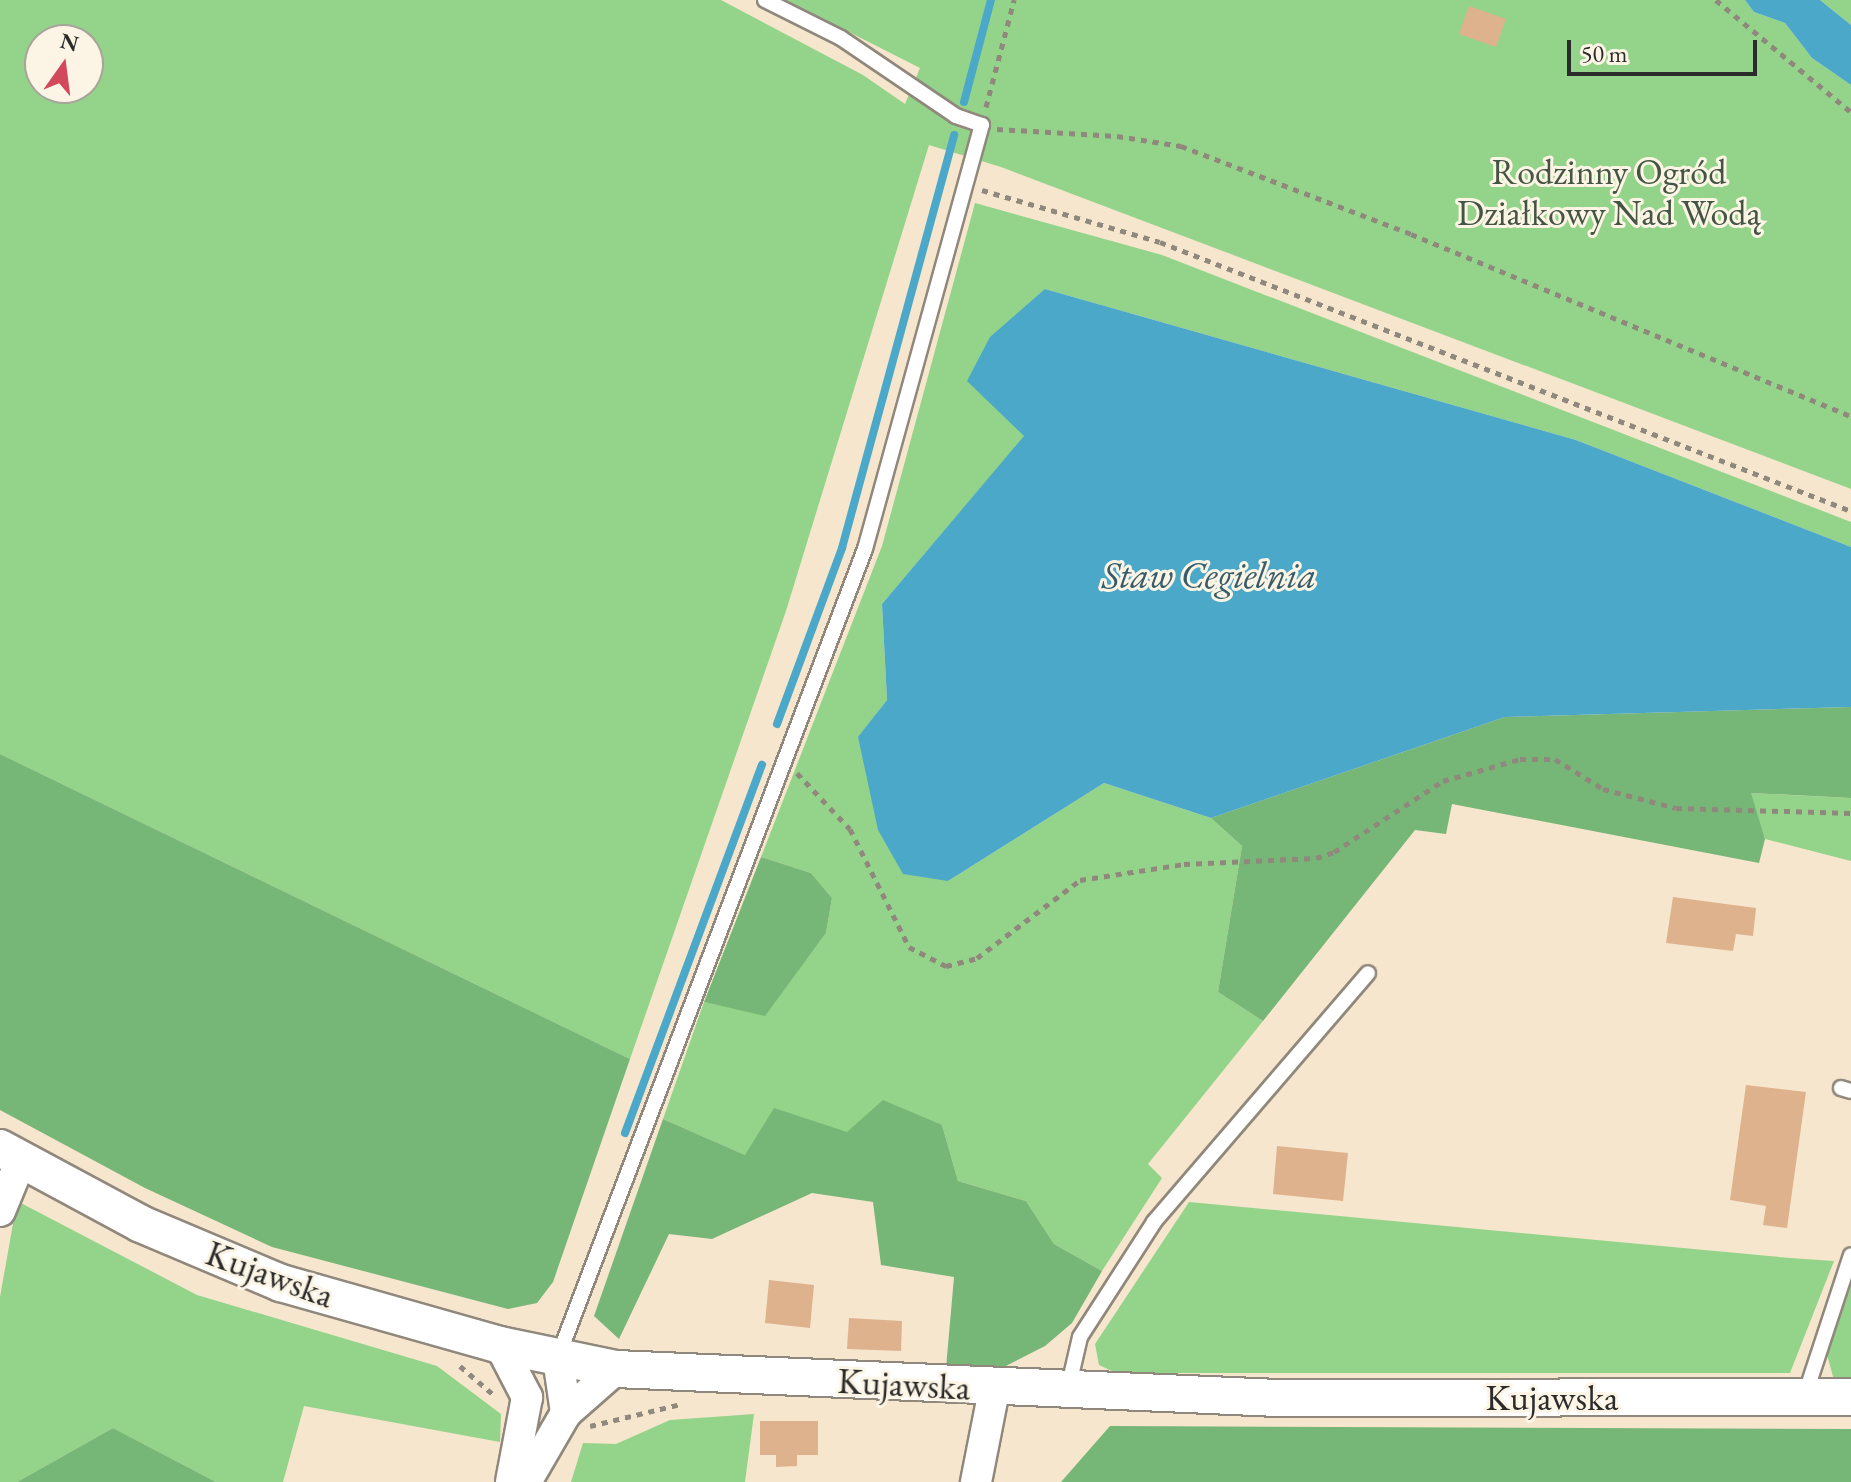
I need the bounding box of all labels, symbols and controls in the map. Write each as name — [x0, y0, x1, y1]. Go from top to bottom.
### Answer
north arrow — [24, 24, 104, 104]
scale bar — [1571, 24, 1761, 74]
text: N — [57, 26, 82, 58]
text: 50 m — [1581, 38, 1628, 69]
park label: Rodzinny Ogród Działkowy Nad Wodą — [1457, 149, 1761, 234]
water label: Staw Cegielnia — [1102, 552, 1316, 598]
street label: Kujawska — [200, 1231, 340, 1317]
street label: Kujawska — [837, 1359, 971, 1409]
street label: Kujawska — [1486, 1376, 1618, 1420]

